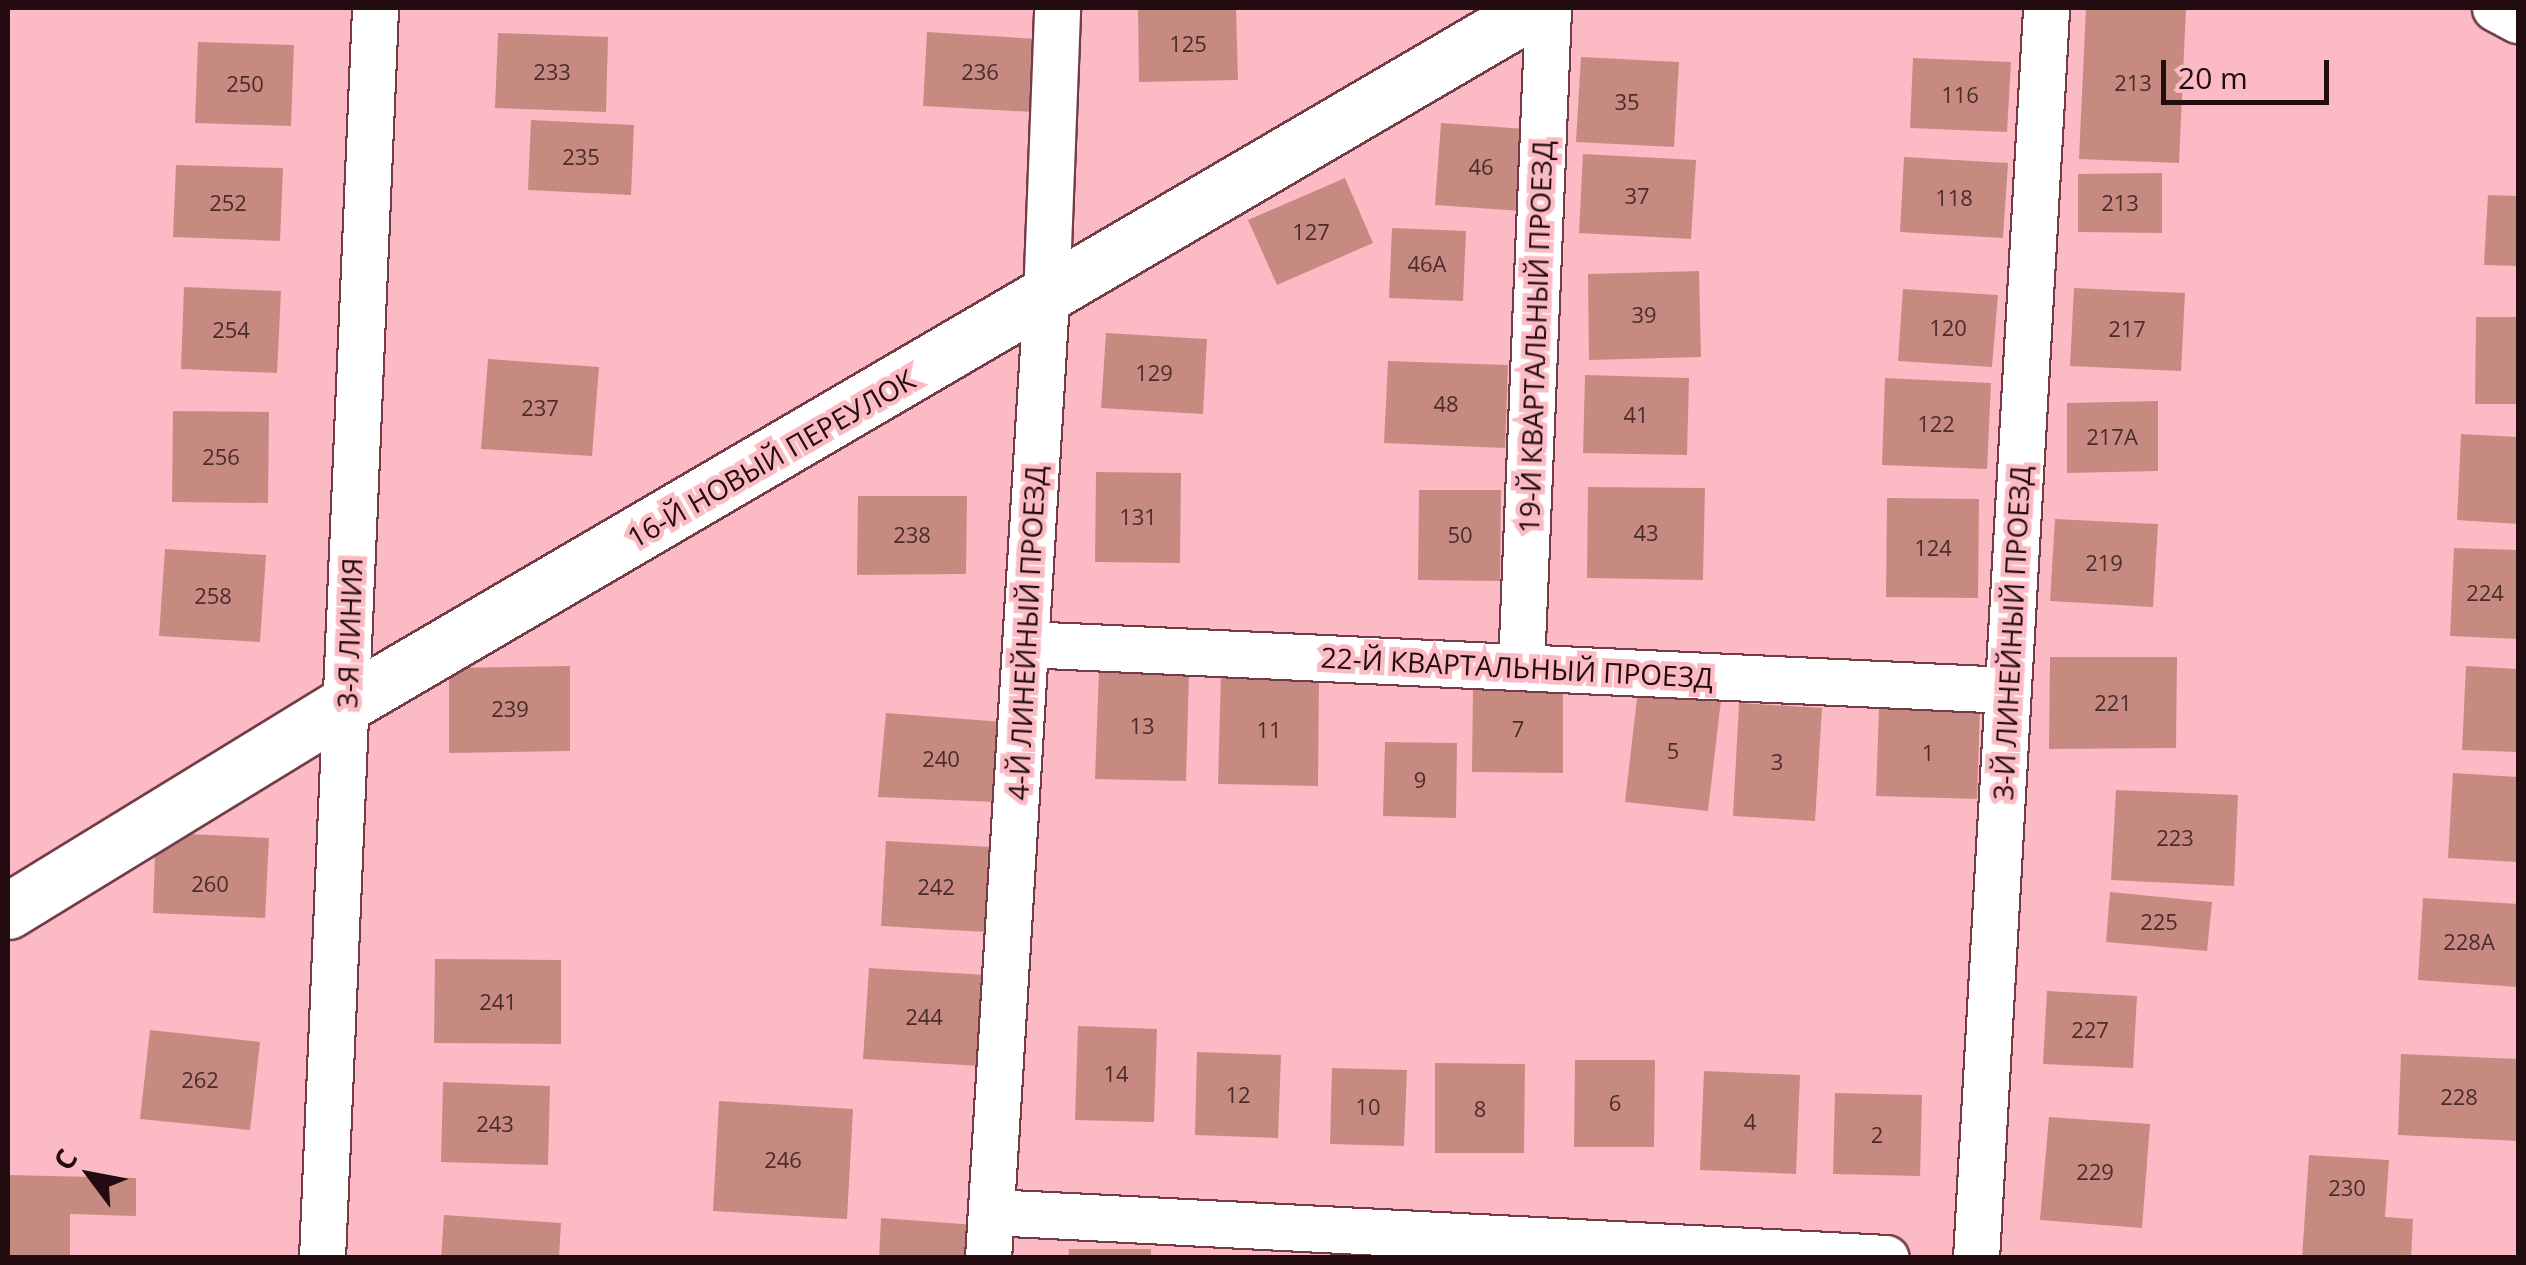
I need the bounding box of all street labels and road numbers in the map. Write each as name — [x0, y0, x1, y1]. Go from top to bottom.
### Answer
street label: 19-Й КВАРТАЛЬНЫЙ ПРОЕЗД — [1511, 140, 1559, 534]
street label: 16-Й НОВЫЙ ПЕРЕУЛОК — [621, 362, 921, 554]
street label: 4-Й ЛИНЕЙНЫЙ ПРОЕЗД — [1000, 465, 1052, 801]
street label: 3-Й ЛИНЕЙНЫЙ ПРОЕЗД — [1985, 465, 2037, 801]
street label: 3-Я ЛИНИЯ — [330, 557, 368, 709]
street label: 22-Й КВАРТАЛЬНЫЙ ПРОЕЗД — [1320, 640, 1714, 694]

